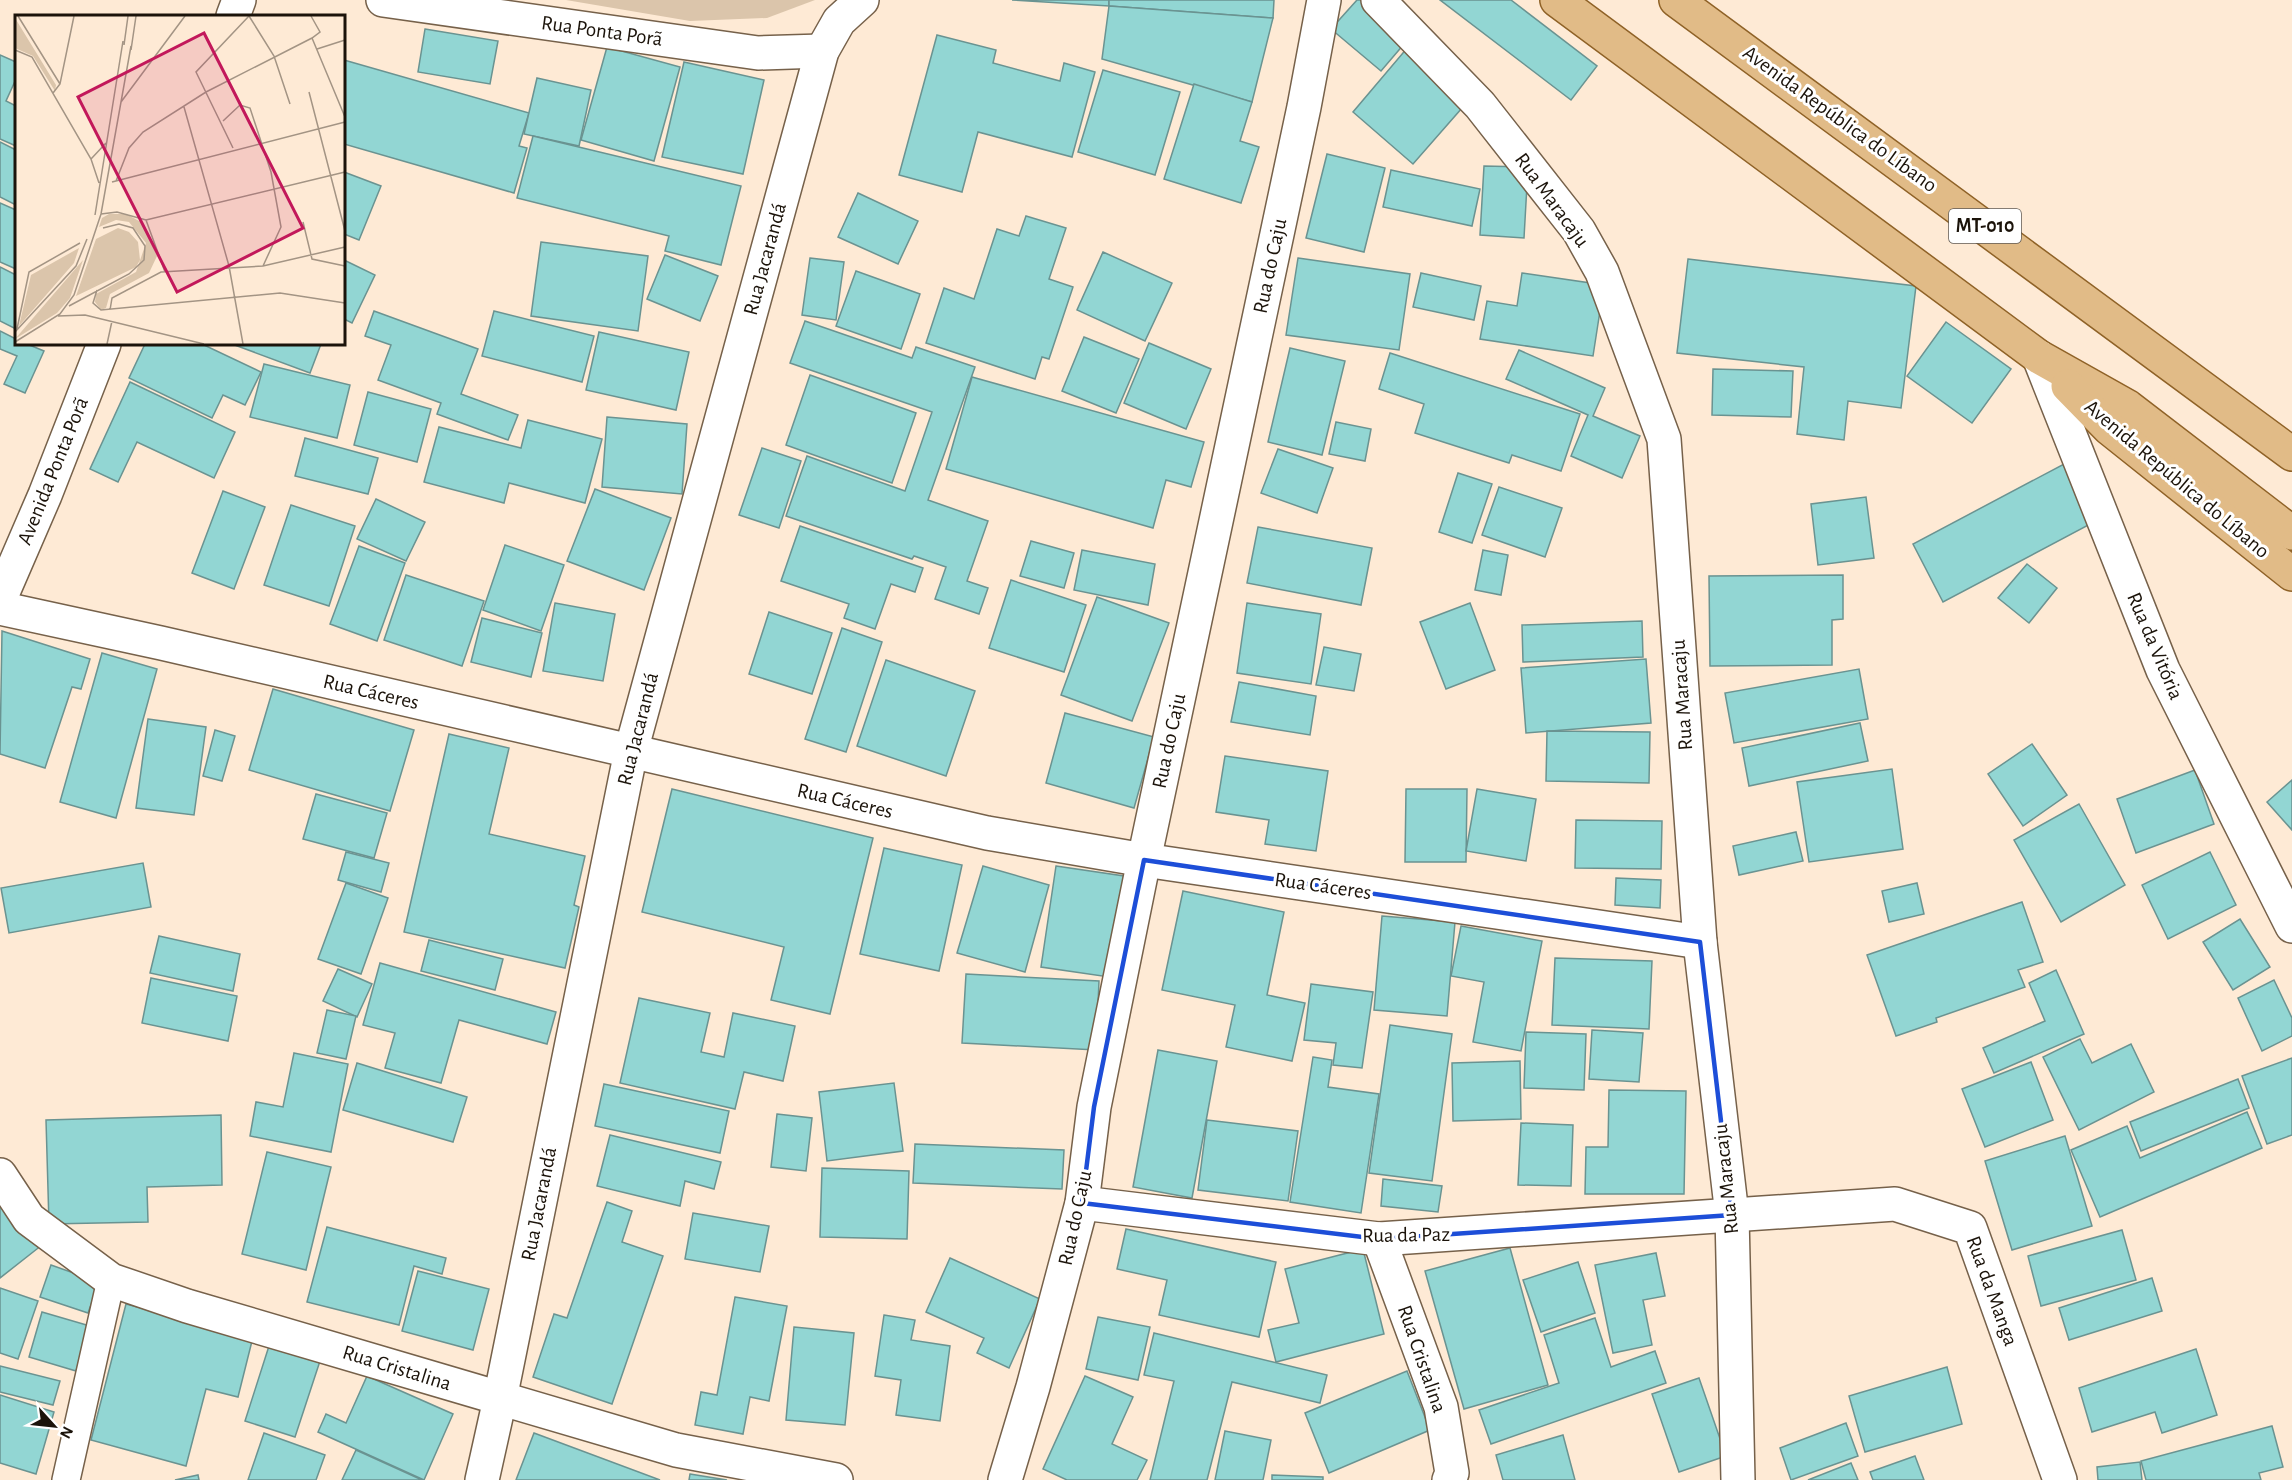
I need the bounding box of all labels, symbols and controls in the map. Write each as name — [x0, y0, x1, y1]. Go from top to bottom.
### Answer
street label: Rua Ponta Porã — [540, 12, 664, 50]
inset map — [15, 15, 345, 345]
street label: Avenida República do Líbano — [1739, 42, 1941, 196]
street label: Rua Maracaju — [1511, 149, 1593, 251]
street label: Rua Jacarandá — [740, 200, 790, 318]
road number: MT-010 — [1949, 209, 2021, 243]
street label: Rua do Caju — [1250, 216, 1290, 315]
street label: Avenida Ponta Porã — [14, 394, 92, 548]
street label: Avenida República do Líbano — [2081, 396, 2273, 562]
street label: Rua da Vitória — [2123, 589, 2187, 703]
street label: Rua Maracaju — [1668, 639, 1696, 751]
street label: Rua Jacarandá — [614, 670, 662, 788]
street label: Rua Cáceres — [321, 671, 421, 713]
street label: Rua do Caju — [1149, 691, 1189, 790]
street label: Rua Cáceres — [795, 780, 895, 822]
street label: Rua Cáceres — [1273, 869, 1373, 903]
street label: Rua Maracaju — [1710, 1122, 1742, 1235]
street label: Rua Jacarandá — [518, 1145, 560, 1263]
street label: Rua do Caju — [1055, 1168, 1095, 1267]
street label: Rua da Paz — [1362, 1224, 1450, 1246]
street label: Rua da Manga — [1962, 1233, 2022, 1349]
street label: Rua Cristalina — [1394, 1302, 1450, 1416]
street label: Rua Cristalina — [340, 1342, 454, 1395]
north arrow — [24, 1396, 84, 1456]
text: N — [57, 1424, 76, 1441]

